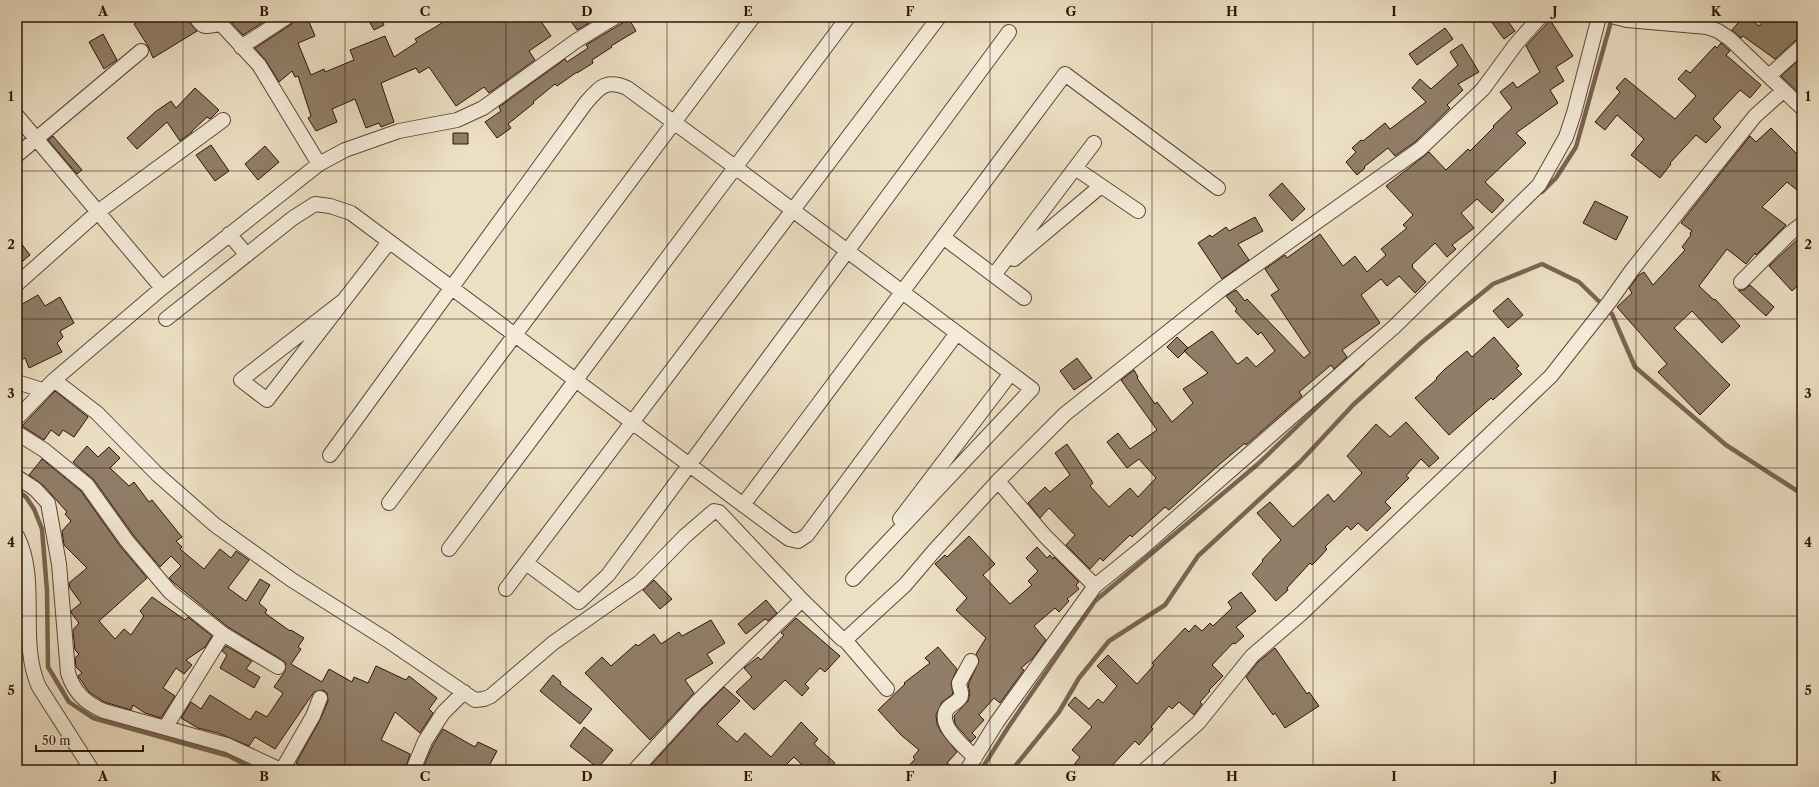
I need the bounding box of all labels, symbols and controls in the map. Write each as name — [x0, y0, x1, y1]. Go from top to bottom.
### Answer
text: A — [97, 3, 109, 19]
text: B — [259, 3, 269, 19]
text: C — [420, 3, 430, 19]
text: D — [581, 3, 593, 19]
text: E — [743, 3, 753, 19]
text: F — [906, 3, 915, 19]
text: G — [1065, 3, 1077, 19]
text: H — [1226, 3, 1238, 19]
text: I — [1391, 3, 1397, 19]
text: J — [1550, 3, 1558, 19]
text: K — [1711, 3, 1722, 19]
text: 1 — [8, 88, 14, 104]
text: 1 — [1805, 88, 1811, 104]
text: 2 — [7, 236, 15, 252]
text: 2 — [1804, 236, 1812, 252]
text: 3 — [7, 385, 15, 401]
text: 3 — [1804, 385, 1812, 401]
text: 4 — [7, 534, 15, 550]
text: 4 — [1804, 534, 1812, 550]
text: 5 — [7, 682, 15, 698]
text: 5 — [1804, 682, 1812, 698]
scale bar — [36, 727, 143, 753]
text: 50 m — [42, 733, 71, 748]
text: A — [97, 768, 109, 784]
text: B — [259, 768, 269, 784]
text: C — [420, 768, 430, 784]
text: D — [581, 768, 593, 784]
text: E — [743, 768, 753, 784]
text: F — [906, 768, 915, 784]
text: G — [1065, 768, 1077, 784]
text: H — [1226, 768, 1238, 784]
text: I — [1391, 768, 1397, 784]
text: J — [1550, 768, 1558, 784]
text: K — [1711, 768, 1722, 784]

